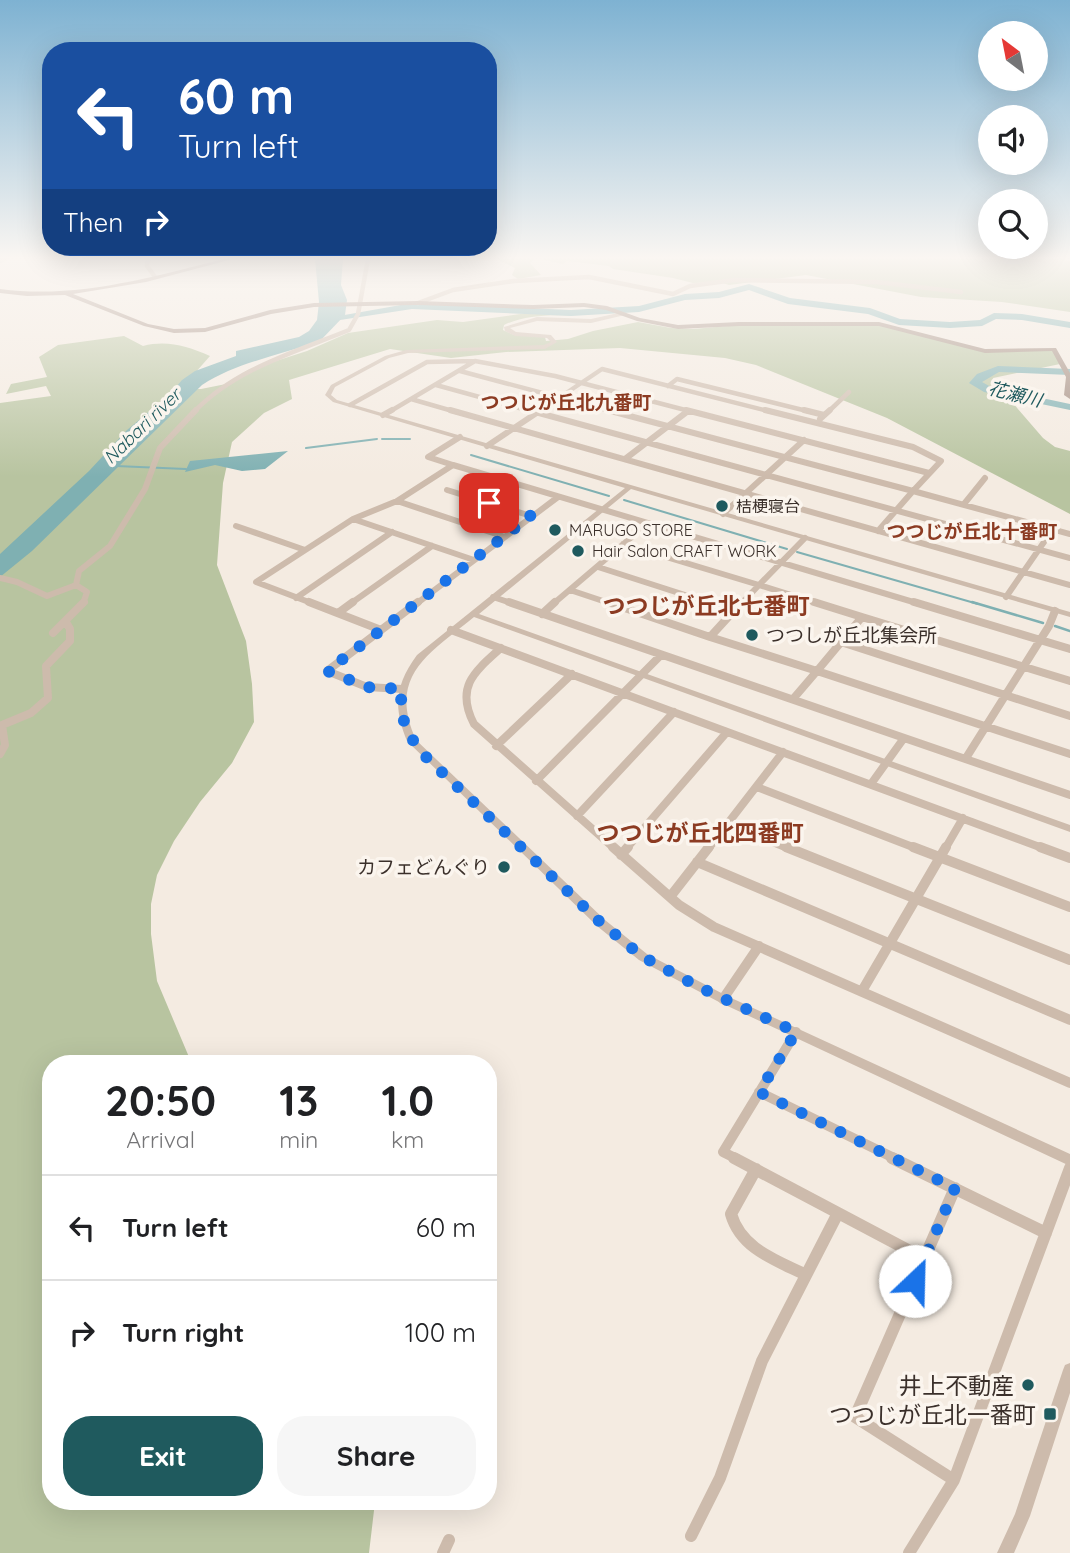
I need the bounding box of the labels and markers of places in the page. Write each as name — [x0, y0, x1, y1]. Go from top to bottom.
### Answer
pin — [459, 473, 519, 533]
place label: 桔梗寝台 — [736, 496, 800, 516]
marker: 桔梗寝台 — [714, 498, 730, 514]
place label: MARUGO STORE — [569, 520, 693, 540]
marker: MARUGO STORE — [547, 522, 563, 538]
place label: Hair Salon CRAFT WORK — [592, 541, 777, 561]
marker: Hair Salon CRAFT WORK — [570, 543, 586, 559]
place label: つつしが丘北集会所 — [766, 623, 937, 647]
marker: つつしが丘北集会所 — [744, 627, 760, 643]
place label: カフェどんぐり — [357, 855, 490, 879]
marker: カフェどんぐり — [496, 859, 512, 875]
place label: 井上不動産 — [899, 1371, 1014, 1400]
marker: 井上不動産 — [1020, 1377, 1036, 1393]
place label: つつじが丘北一番町 — [829, 1400, 1036, 1429]
marker: つつじが丘北一番町 — [1042, 1406, 1058, 1422]

